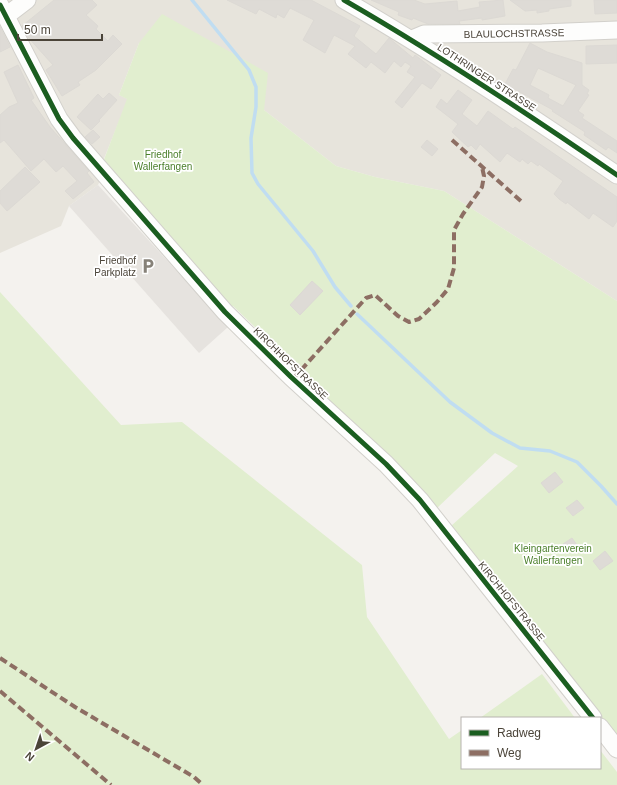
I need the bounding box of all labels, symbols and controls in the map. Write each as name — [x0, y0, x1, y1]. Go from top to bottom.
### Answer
scale bar — [18, 16, 102, 42]
text: 50 m — [24, 23, 51, 37]
street label: BLAULOCHSTRASSE — [464, 27, 565, 40]
street label: LOTHRINGER STRASSE — [435, 41, 538, 114]
park label: Friedhof Wallerfangen — [134, 149, 192, 172]
place label: Friedhof Parkplatz — [94, 255, 136, 278]
parking icon: Friedhof Parkplatz — [139, 257, 157, 275]
street label: KIRCHHOFSTRASSE — [251, 325, 330, 402]
park label: Kleingartenverein Wallerfangen — [514, 543, 592, 566]
street label: KIRCHHOFSTRASSE — [476, 559, 547, 643]
legend — [461, 717, 601, 769]
text: Radweg — [497, 726, 541, 740]
north arrow — [16, 729, 56, 769]
text: Weg — [497, 746, 521, 760]
text: N — [23, 749, 36, 764]

